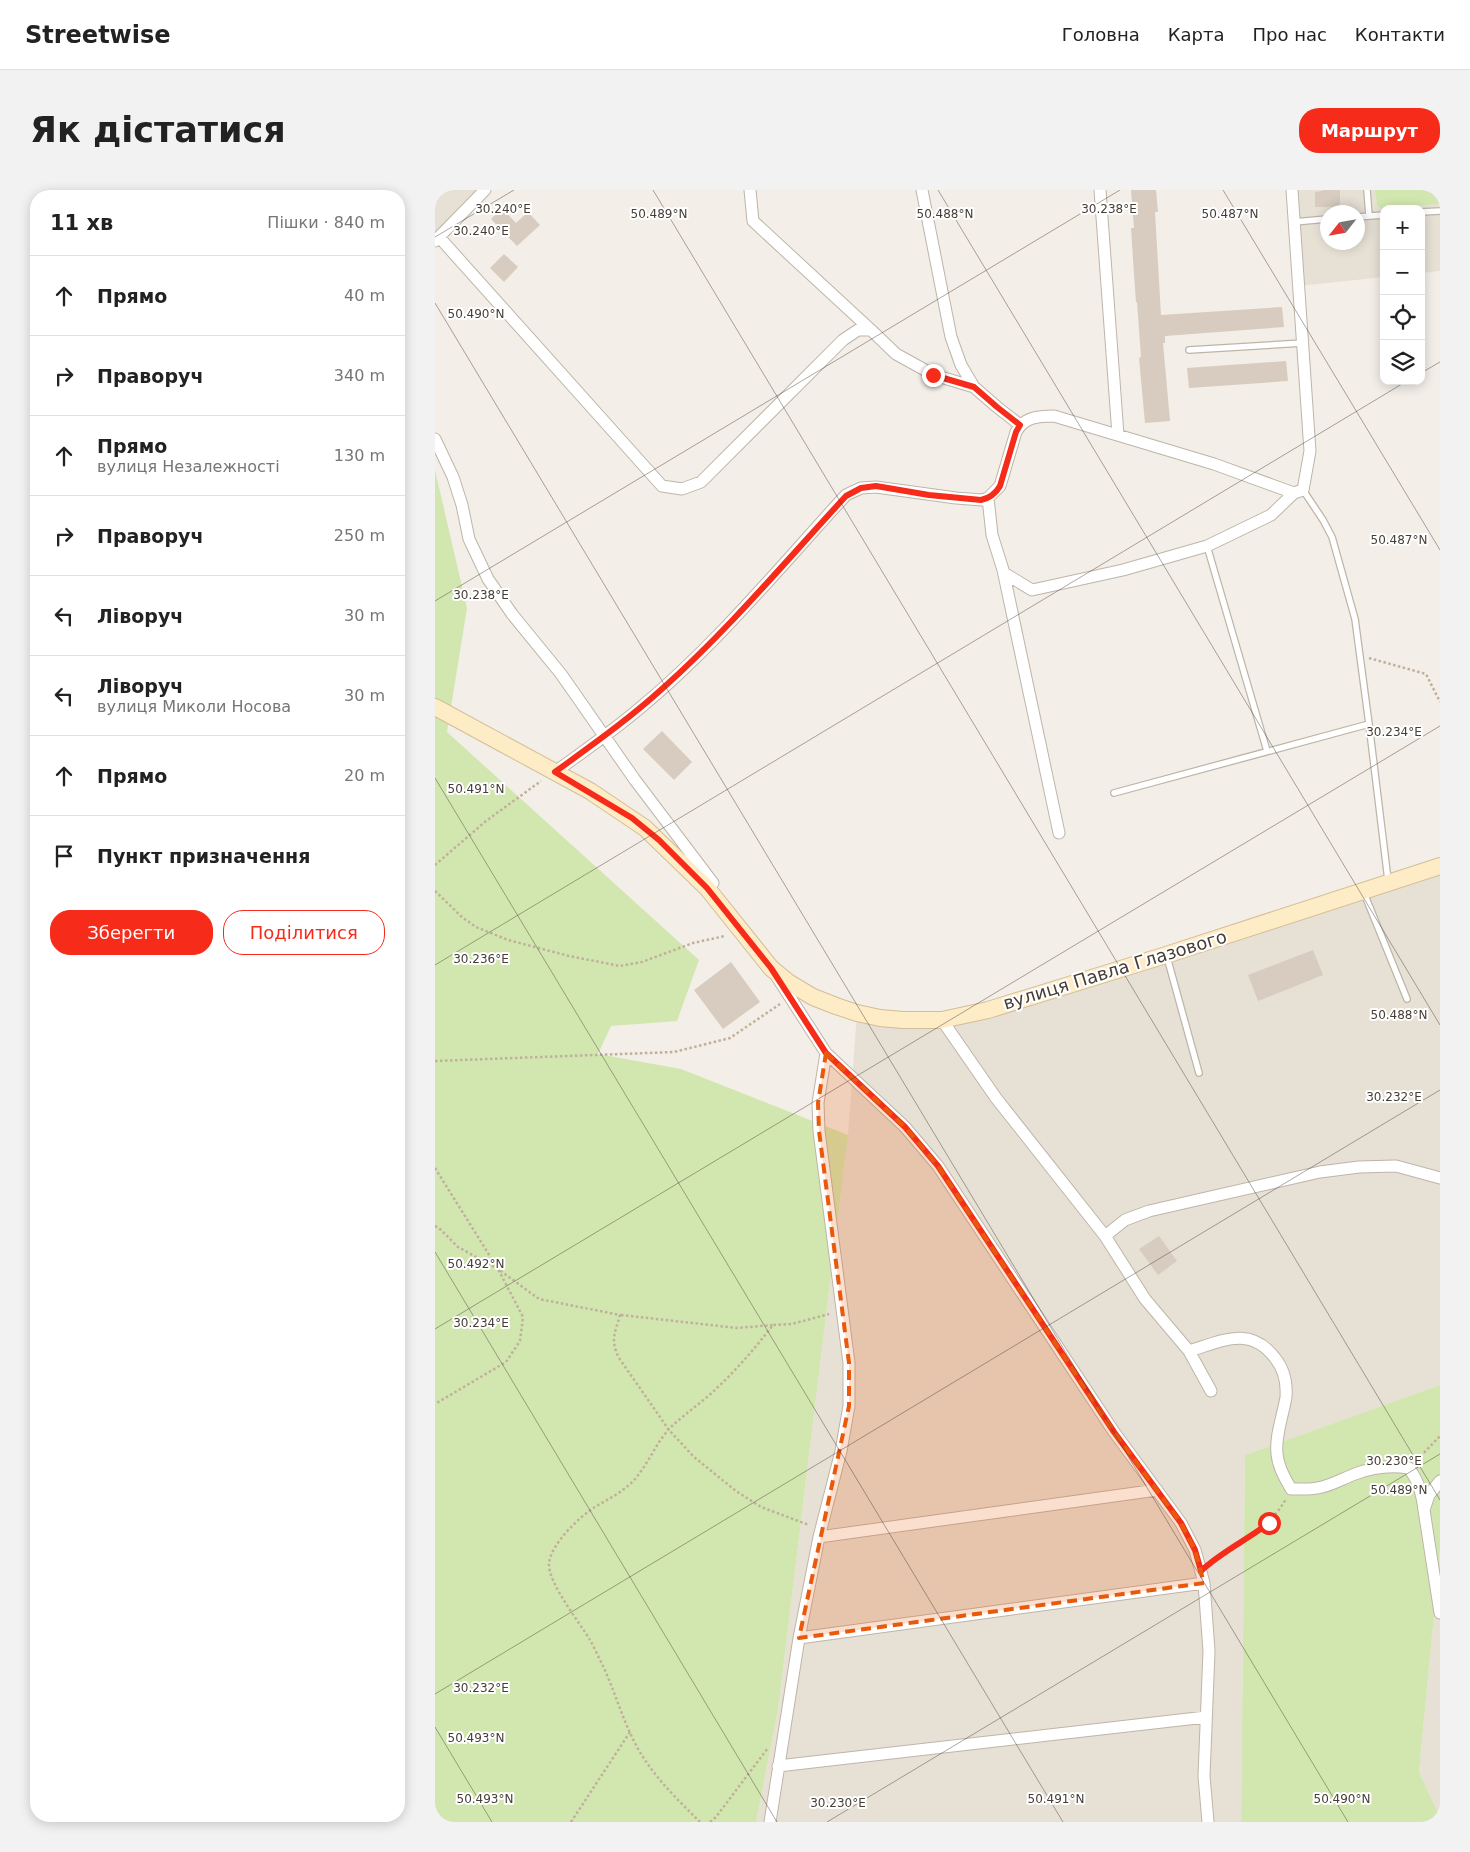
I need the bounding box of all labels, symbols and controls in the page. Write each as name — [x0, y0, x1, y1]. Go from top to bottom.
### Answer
text: Streetwise — [25, 21, 171, 49]
text: Головна — [1062, 24, 1140, 45]
text: Карта — [1168, 24, 1224, 45]
text: Про нас — [1252, 24, 1327, 45]
text: Контакти — [1355, 24, 1445, 45]
button: Маршрут — [1299, 108, 1440, 153]
text: Як дістатися — [30, 110, 286, 150]
text: 30.240°E — [475, 202, 531, 216]
text: 30.238°E — [1081, 202, 1137, 216]
north arrow — [1320, 205, 1365, 250]
map controls — [1380, 205, 1425, 385]
button: + — [1380, 205, 1425, 250]
text: 50.489°N — [631, 207, 687, 221]
text: 50.488°N — [917, 207, 973, 221]
text: 50.487°N — [1202, 207, 1258, 221]
text: 11 хв — [50, 211, 113, 235]
text: Пішки · 840 m — [267, 213, 385, 232]
text: 30.240°E — [453, 224, 509, 238]
button: − — [1380, 250, 1425, 295]
icon: ahead — [50, 282, 78, 310]
text: Прямо — [97, 285, 167, 307]
text: 40 m — [344, 286, 385, 305]
button: locate — [1380, 295, 1425, 340]
text: 50.490°N — [448, 307, 504, 321]
button: layers — [1380, 340, 1425, 385]
icon: right — [50, 362, 78, 390]
route end — [922, 364, 945, 387]
text: Праворуч — [97, 365, 203, 387]
text: 340 m — [334, 366, 385, 385]
text: Прямо — [97, 435, 167, 457]
icon: ahead — [50, 442, 78, 470]
text: 130 m — [334, 446, 385, 465]
text: вулиця Незалежності — [97, 457, 280, 476]
icon: right — [50, 522, 78, 550]
text: Праворуч — [97, 525, 203, 547]
text: 250 m — [334, 526, 385, 545]
text: 50.487°N — [1371, 533, 1427, 547]
text: 30.238°E — [453, 588, 509, 602]
icon: left — [50, 602, 78, 630]
text: Ліворуч — [97, 605, 183, 627]
text: 30 m — [344, 606, 385, 625]
text: Ліворуч — [97, 675, 183, 697]
icon: left — [50, 682, 78, 710]
text: 30 m — [344, 686, 385, 705]
text: вулиця Миколи Носова — [97, 697, 291, 716]
text: 30.234°E — [1366, 725, 1422, 739]
icon: ahead — [50, 762, 78, 790]
text: Прямо — [97, 765, 167, 787]
text: 20 m — [344, 766, 385, 785]
text: 50.491°N — [448, 782, 504, 796]
icon: arrive — [50, 842, 78, 870]
text: Пункт призначення — [97, 845, 310, 867]
button: Зберегти — [50, 910, 213, 955]
button: Поділитися — [223, 910, 385, 955]
street label: вулиця Павла Глазового — [1000, 925, 1229, 1014]
text: 30.236°E — [453, 952, 509, 966]
text: 50.488°N — [1371, 1008, 1427, 1022]
text: 30.232°E — [1366, 1090, 1422, 1104]
text: 50.492°N — [448, 1257, 504, 1271]
text: 30.234°E — [453, 1316, 509, 1330]
text: 30.230°E — [1366, 1454, 1422, 1468]
text: 50.489°N — [1371, 1483, 1427, 1497]
route start — [1258, 1512, 1281, 1535]
text: 30.232°E — [453, 1681, 509, 1695]
text: 50.493°N — [448, 1731, 504, 1745]
text: 50.493°N — [457, 1792, 513, 1806]
text: 50.491°N — [1028, 1792, 1084, 1806]
text: 50.490°N — [1314, 1792, 1370, 1806]
text: 30.230°E — [810, 1796, 866, 1810]

